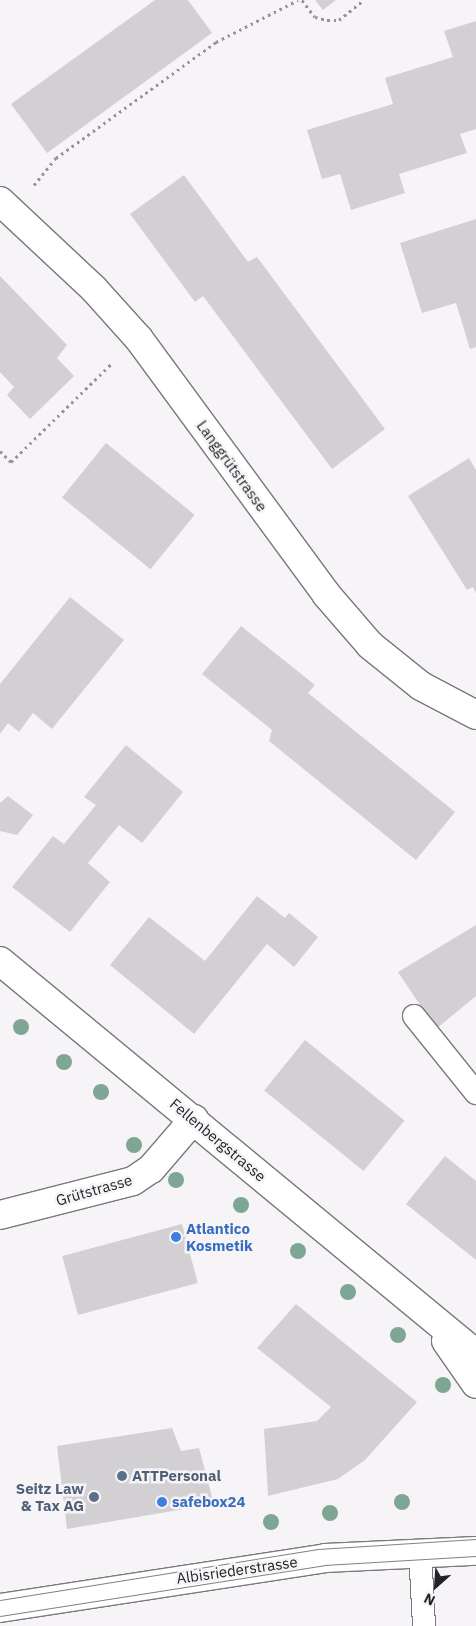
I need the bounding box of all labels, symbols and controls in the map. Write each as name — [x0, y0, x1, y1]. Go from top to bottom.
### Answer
street label: Langgrütstrasse — [193, 417, 271, 515]
street label: Fellenbergstrasse — [166, 1095, 270, 1185]
street label: Grütstrasse — [54, 1171, 134, 1209]
place label: Atlantico Kosmetik — [186, 1219, 253, 1254]
marker: Atlantico Kosmetik — [170, 1231, 182, 1243]
place label: ATTPersonal — [132, 1467, 221, 1485]
marker: ATTPersonal — [116, 1470, 128, 1482]
place label: Seitz Law & Tax AG — [16, 1479, 84, 1514]
marker: Seitz Law & Tax AG — [88, 1491, 100, 1503]
place label: safebox24 — [172, 1493, 246, 1511]
marker: safebox24 — [156, 1496, 168, 1508]
street label: Albisriederstrasse — [175, 1553, 299, 1587]
north arrow — [411, 1561, 461, 1611]
text: N — [421, 1589, 438, 1610]

